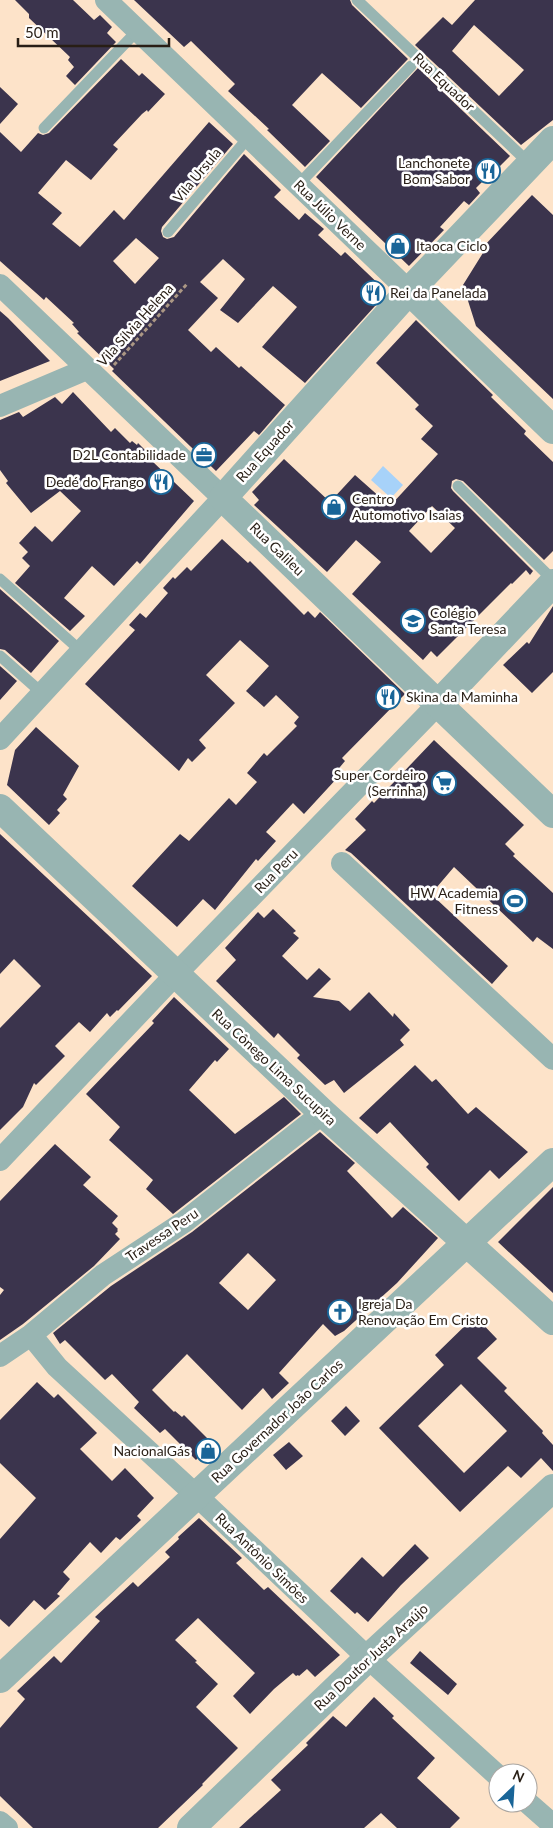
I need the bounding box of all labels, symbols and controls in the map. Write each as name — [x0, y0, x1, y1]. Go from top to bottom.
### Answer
scale bar — [18, 15, 169, 47]
text: 50 m — [25, 23, 59, 41]
street label: Rua Equador — [410, 49, 479, 114]
street label: Vila Ursula — [169, 144, 224, 205]
place label: Lanchonete Bom Sabor — [398, 154, 470, 187]
restaurant icon: Lanchonete Bom Sabor — [475, 158, 501, 184]
street label: Rua Júlio Verne — [291, 176, 370, 253]
shop icon: Itaoca Ciclo — [385, 233, 411, 259]
place label: Itaoca Ciclo — [416, 237, 488, 254]
street label: Vila Sílvia Helena — [93, 280, 176, 370]
restaurant icon: Rei da Panelada — [360, 280, 386, 306]
place label: Rei da Panelada — [390, 284, 486, 301]
street label: Rua Equador — [232, 416, 297, 485]
office icon: D2L Contabilidade — [191, 442, 217, 468]
place label: D2L Contabilidade — [72, 446, 186, 463]
restaurant icon: Dedé do Frango — [148, 469, 174, 495]
place label: Dedé do Frango — [46, 473, 144, 490]
place label: Centro Automotivo Isaias — [352, 490, 462, 523]
shop icon: Centro Automotivo Isaias — [321, 494, 347, 520]
street label: Rua Galileu — [247, 519, 308, 579]
place label: Colégio Santa Teresa — [430, 604, 507, 637]
school or university icon: Colégio Santa Teresa — [400, 608, 426, 634]
restaurant icon: Skina da Maminha — [375, 684, 401, 710]
place label: Skina da Maminha — [406, 688, 518, 705]
place label: Super Cordeiro (Serrinha) — [334, 766, 426, 799]
supermarket icon: Super Cordeiro (Serrinha) — [431, 770, 457, 796]
street label: Rua Peru — [250, 845, 301, 896]
place label: HW Academia Fitness — [410, 884, 498, 917]
sports icon: HW Academia Fitness — [502, 888, 528, 914]
street label: Rua Cônego Lima Sucupira — [209, 1005, 340, 1129]
street label: Travessa Peru — [122, 1204, 201, 1265]
place label: Igreja Da Renovação Em Cristo — [358, 1295, 488, 1328]
church icon: Igreja Da Renovação Em Cristo — [327, 1299, 353, 1325]
street label: Rua Governador João Carlos — [207, 1355, 346, 1486]
shop icon: NacionalGás — [195, 1438, 221, 1464]
place label: NacionalGás — [113, 1442, 190, 1459]
street label: Rua Antônio Simões — [212, 1509, 312, 1606]
street label: Rua Doutor Justa Araújo — [310, 1600, 431, 1714]
north arrow — [488, 1763, 538, 1813]
text: N — [510, 1766, 527, 1786]

